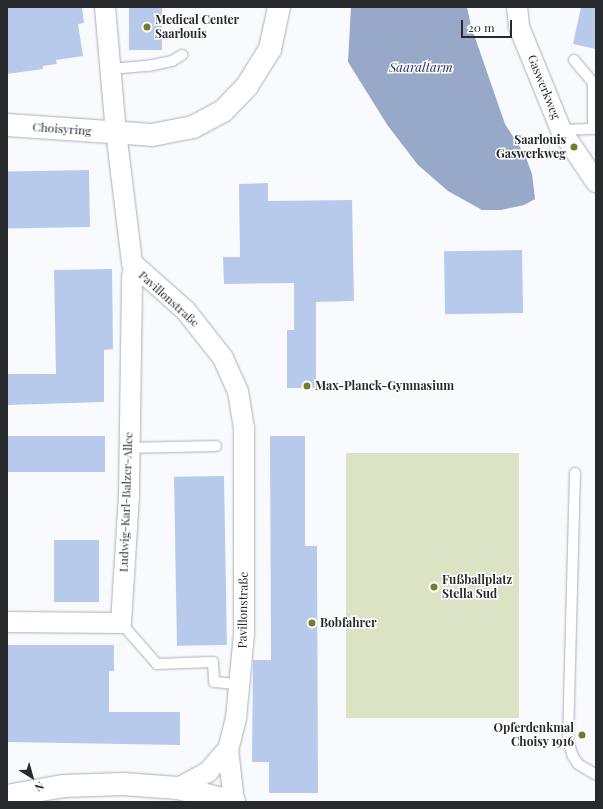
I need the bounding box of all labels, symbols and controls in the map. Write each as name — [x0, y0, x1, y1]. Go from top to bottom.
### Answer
scale bar — [463, 12, 514, 38]
place label: Medical Center Saarlouis — [155, 13, 239, 41]
text: 20 m — [468, 19, 495, 35]
marker: Medical Center Saarlouis — [142, 22, 152, 32]
street label: Gaswerkweg — [525, 53, 563, 121]
water label: Saaraltarm — [389, 59, 453, 75]
street label: Choisyring — [32, 120, 92, 138]
place label: Saarlouis Gaswerkweg — [496, 133, 566, 161]
marker: Saarlouis Gaswerkweg — [569, 142, 579, 152]
street label: Pavillonstraße — [136, 268, 202, 330]
place label: Max-Planck-Gymnasium — [315, 379, 454, 393]
marker: Max-Planck-Gymnasium — [302, 381, 312, 391]
street label: Ludwig-Karl-Balzer-Allee — [116, 432, 136, 572]
street label: Pavillonstraße — [235, 572, 251, 648]
place label: Fußballplatz Stella Sud — [442, 573, 512, 601]
marker: Fußballplatz Stella Sud — [429, 582, 439, 592]
place label: Bobfahrer — [320, 616, 377, 630]
marker: Bobfahrer — [307, 618, 317, 628]
place label: Opferdenkmal Choisy 1916 — [494, 721, 574, 749]
marker: Opferdenkmal Choisy 1916 — [577, 730, 587, 740]
north arrow — [12, 757, 52, 797]
text: N — [32, 779, 47, 795]

